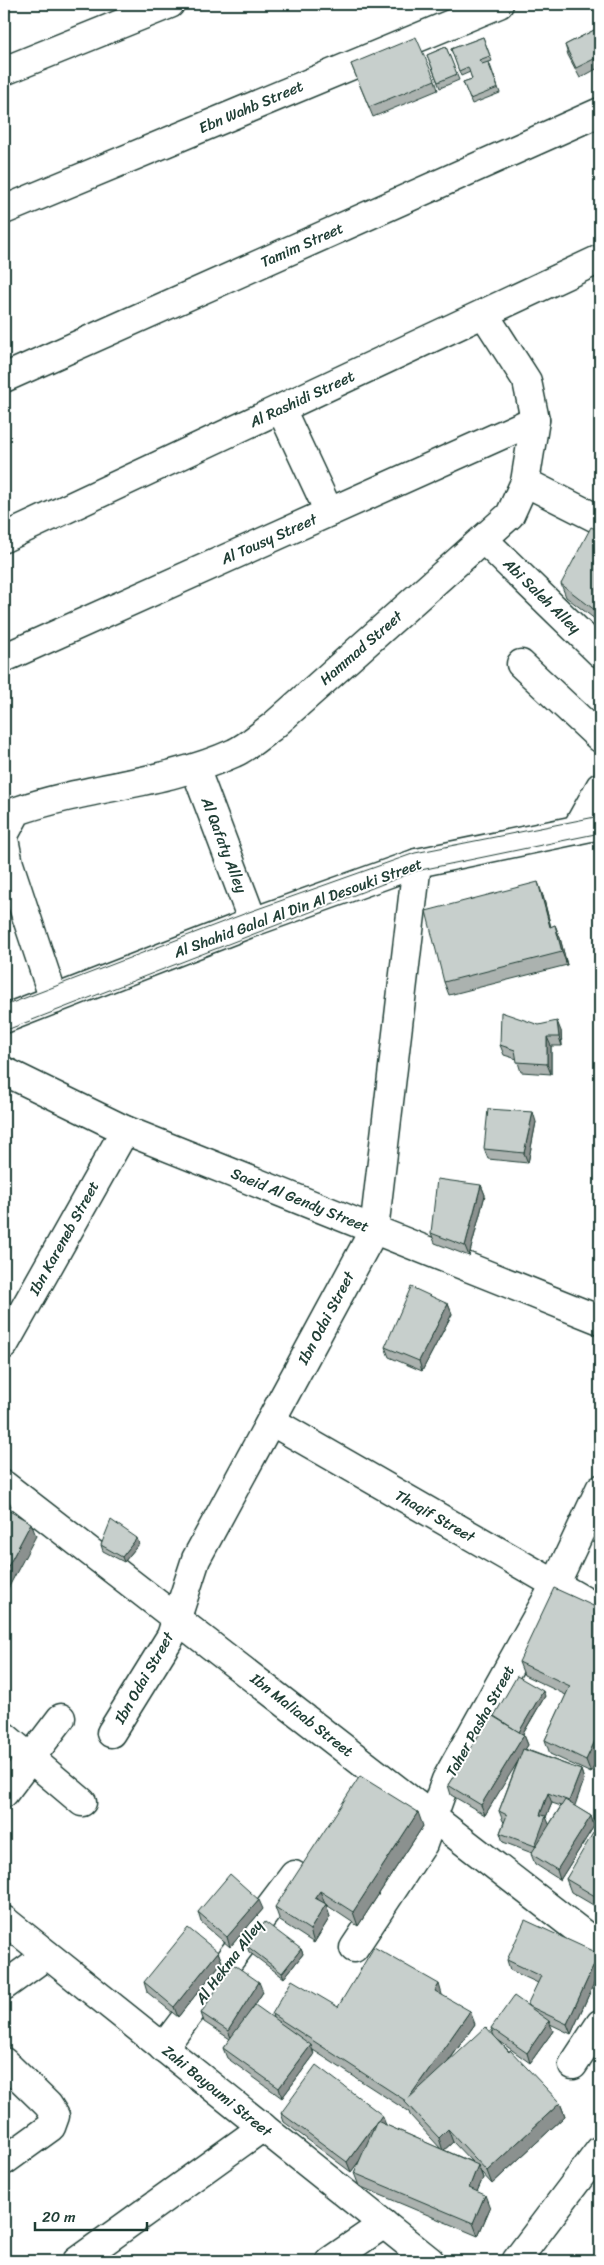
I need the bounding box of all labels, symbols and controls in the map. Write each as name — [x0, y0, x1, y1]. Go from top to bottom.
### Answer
street label: Ebn Wahb Street — [194, 73, 308, 141]
street label: Tamim Street — [256, 215, 348, 275]
street label: Al Rashidi Street — [244, 363, 359, 435]
street label: Al Tousy Street — [216, 506, 322, 572]
street label: Abi Saleh Alley — [496, 551, 587, 640]
street label: Hammad Street — [313, 604, 409, 692]
street label: Al Qafaty Alley — [193, 792, 254, 897]
street label: Al Shahid Galal Al Din Al Desouki Street — [169, 851, 426, 966]
street label: Saeid Al Gendy Street — [227, 1160, 373, 1240]
street label: Ibn Kareneb Street — [21, 1176, 106, 1301]
street label: Ibn Odai Street — [290, 1266, 362, 1370]
street label: Thaqif Street — [390, 1483, 481, 1550]
street label: Ibn Odai Street — [107, 1626, 181, 1730]
street label: Taher Pasha Street — [439, 1660, 522, 1782]
street label: Ibn Maliaab Street — [244, 1666, 360, 1764]
street label: Al Hekma Alley — [188, 1914, 270, 2011]
street label: Zahi Bayoumi Street — [156, 2038, 279, 2144]
scale bar — [35, 2200, 148, 2232]
text: 20 m — [42, 2204, 76, 2230]

